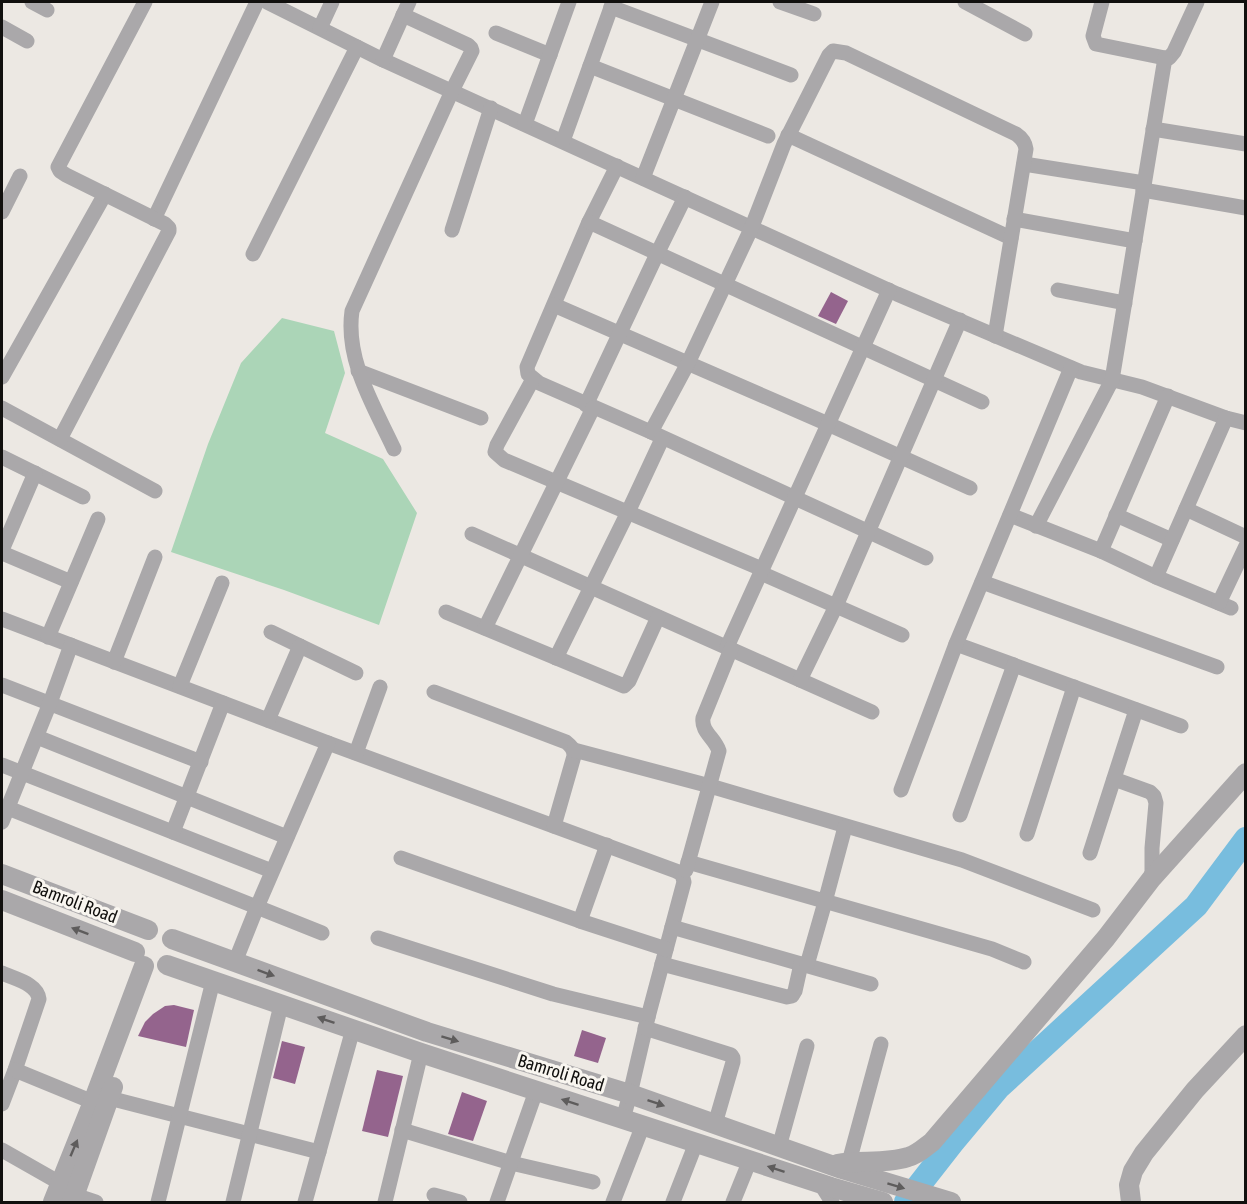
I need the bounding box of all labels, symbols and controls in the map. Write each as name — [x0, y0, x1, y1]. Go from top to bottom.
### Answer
street label: Bamroli Road — [30, 876, 121, 927]
one-way arrow — [71, 925, 89, 935]
one-way arrow — [258, 969, 276, 979]
one-way arrow — [317, 1015, 335, 1024]
one-way arrow — [441, 1035, 459, 1044]
street label: Bamroli Road — [515, 1049, 607, 1096]
one-way arrow — [561, 1096, 579, 1106]
one-way arrow — [647, 1099, 665, 1109]
one-way arrow — [70, 1139, 79, 1157]
one-way arrow — [767, 1164, 785, 1173]
one-way arrow — [887, 1182, 905, 1191]

